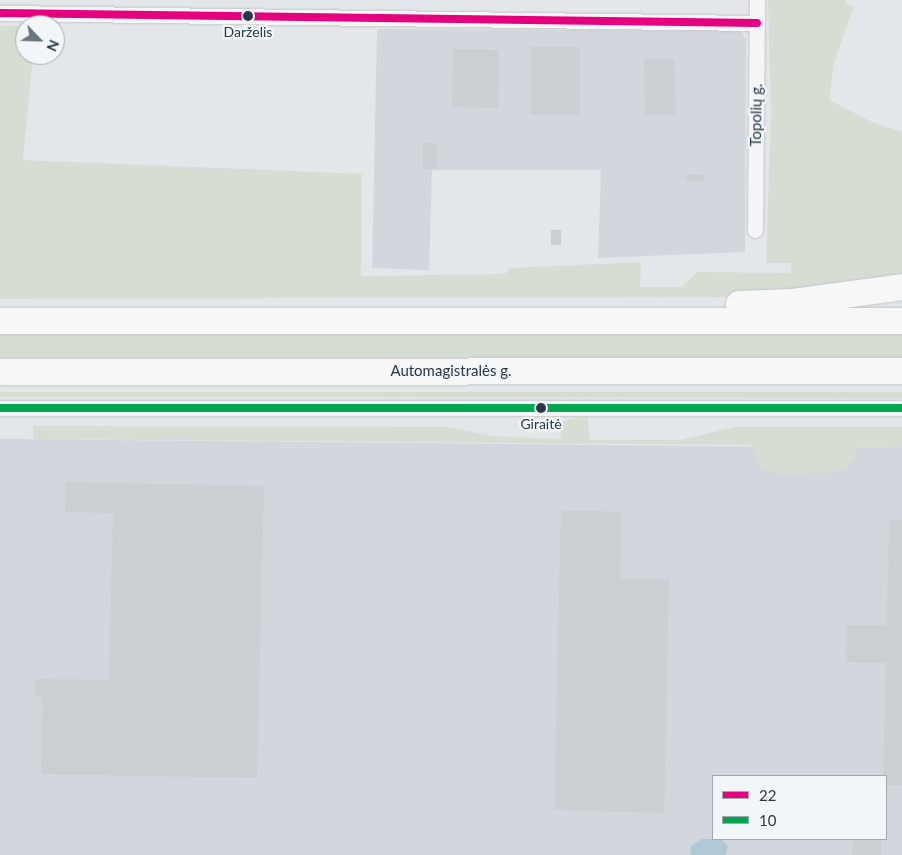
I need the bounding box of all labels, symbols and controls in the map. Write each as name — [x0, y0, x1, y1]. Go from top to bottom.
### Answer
marker: Darželis — [243, 11, 253, 21]
north arrow — [15, 15, 65, 65]
place label: Darželis — [224, 24, 272, 40]
text: N — [43, 38, 63, 54]
street label: Topolių g. — [746, 83, 766, 147]
street label: Automagistralės g. — [390, 362, 512, 380]
marker: Giraitė — [536, 403, 546, 413]
place label: Giraitė — [520, 416, 562, 432]
legend — [712, 775, 887, 840]
text: 22 — [759, 786, 776, 804]
text: 10 — [759, 811, 776, 829]

